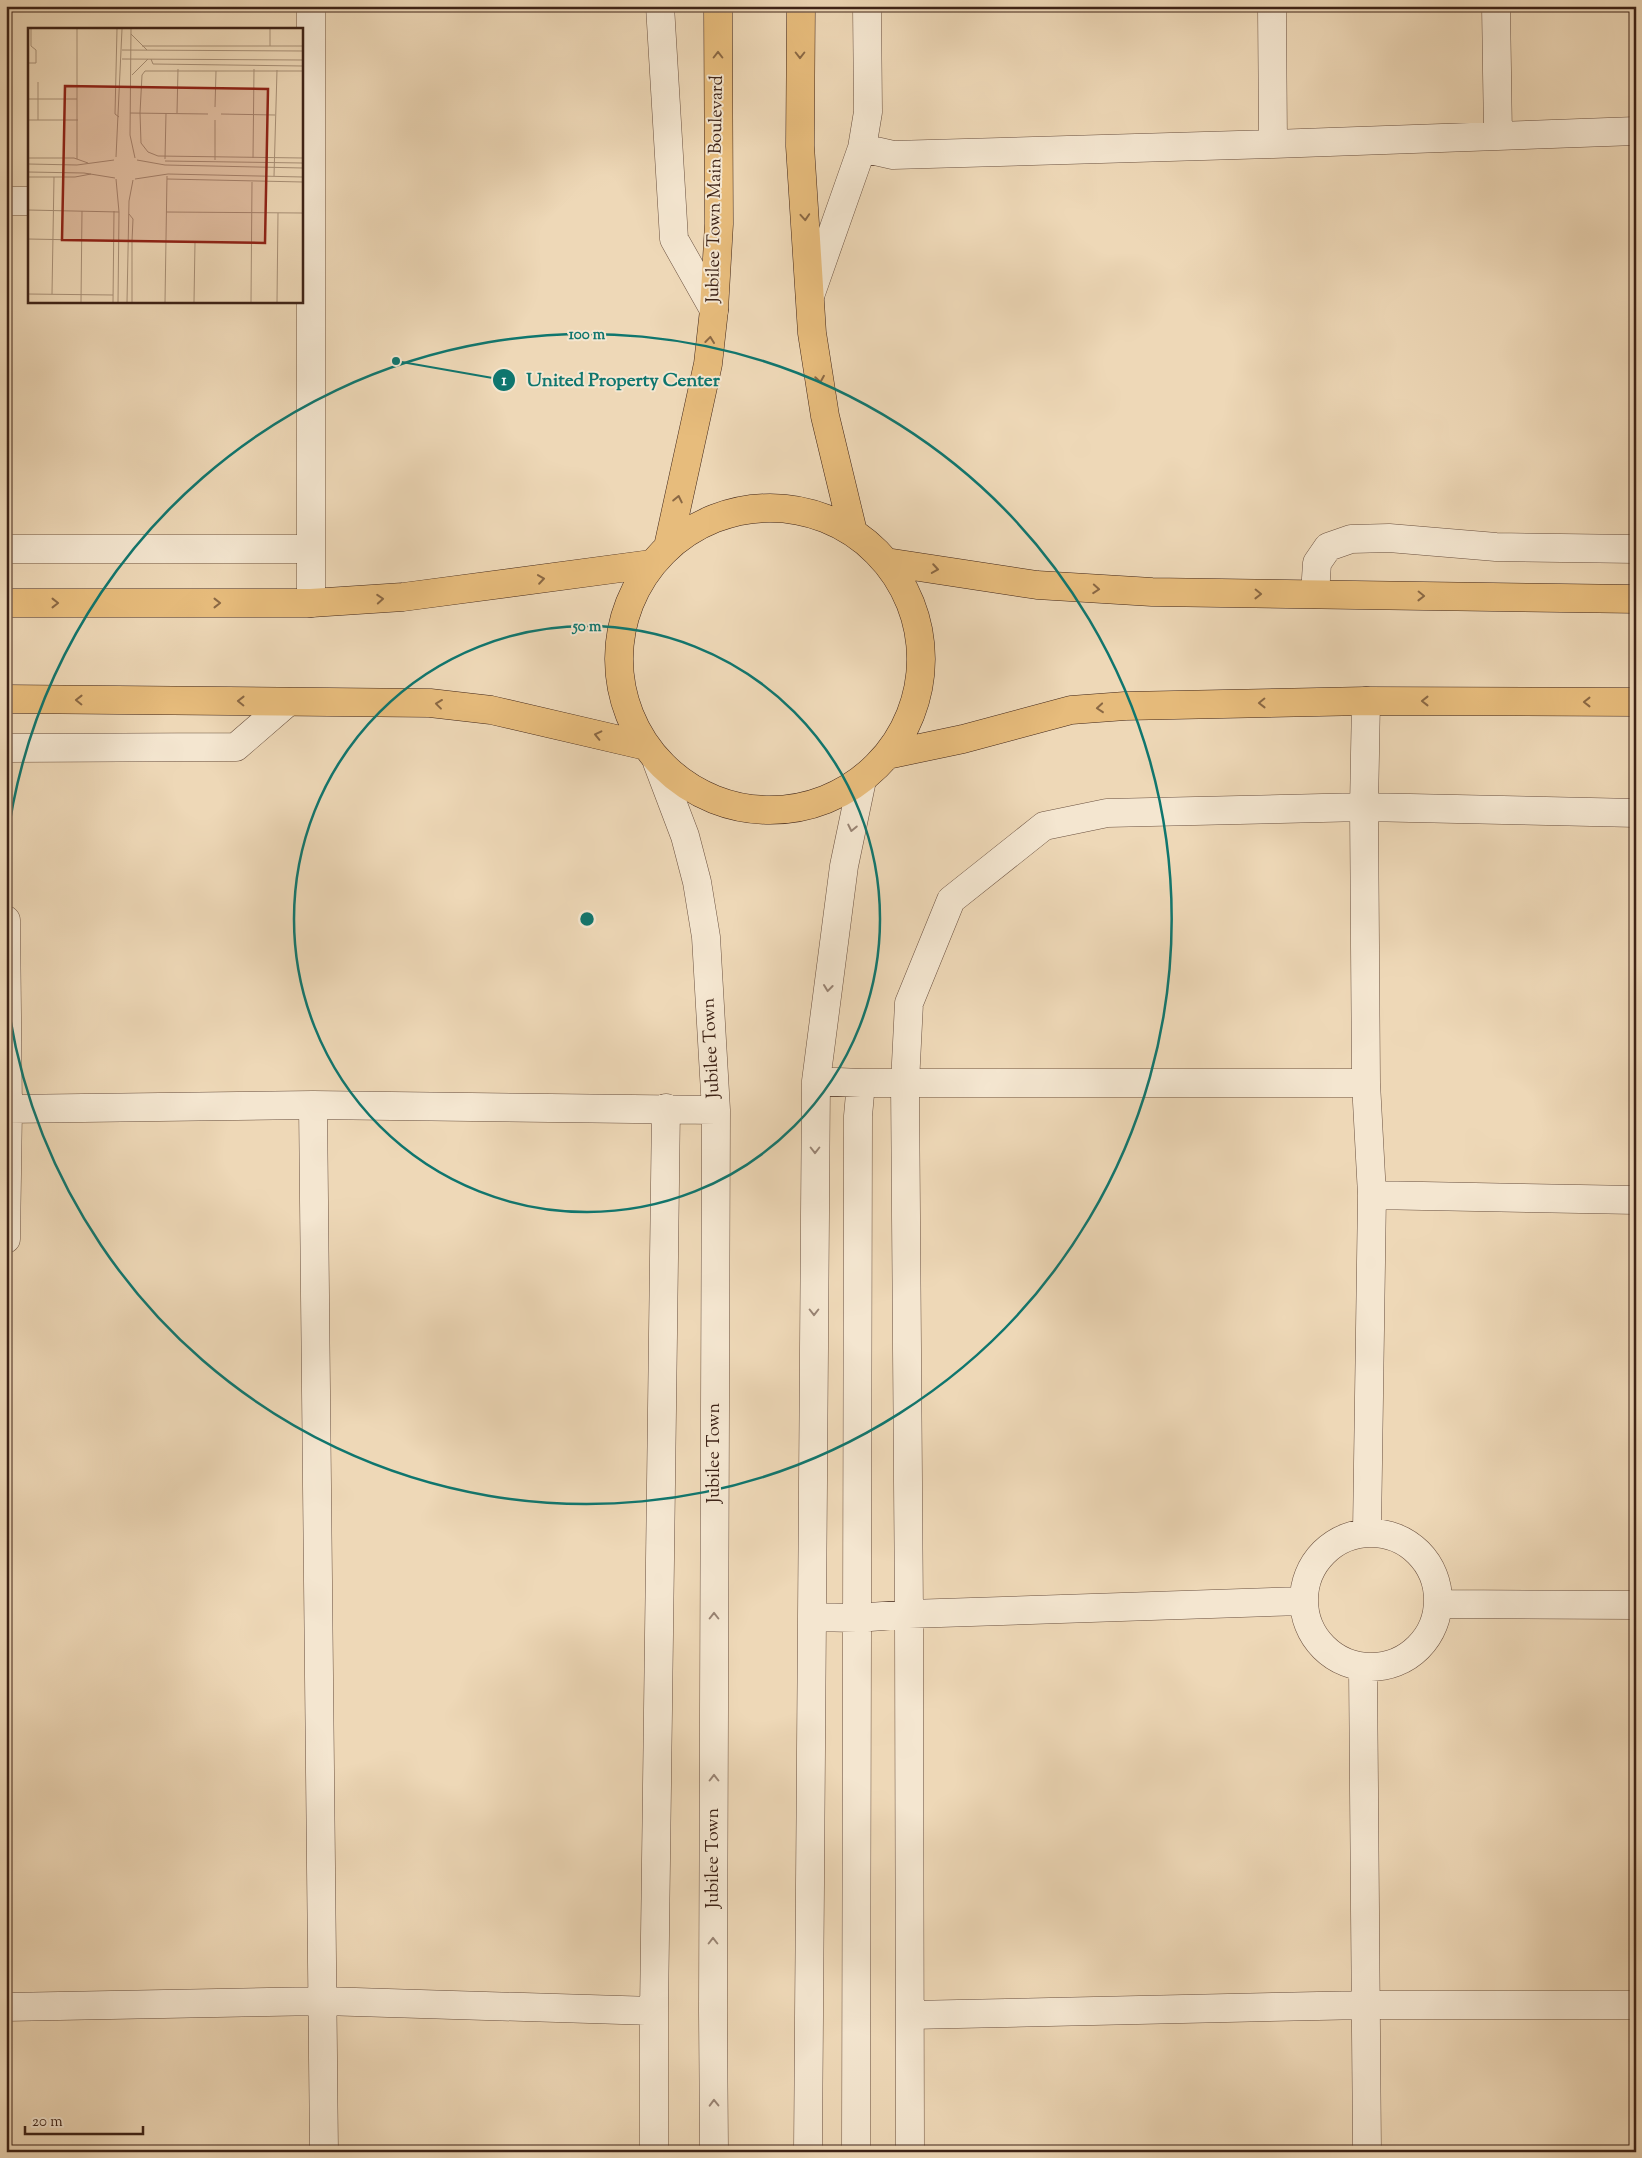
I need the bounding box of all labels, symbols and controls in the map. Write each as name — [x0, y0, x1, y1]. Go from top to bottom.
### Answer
inset map — [28, 28, 302, 302]
one-way arrow — [713, 51, 723, 58]
one-way arrow — [795, 52, 805, 59]
street label: Jubilee Town Main Boulevard — [701, 75, 731, 304]
one-way arrow — [799, 214, 810, 222]
text: 100 m — [569, 325, 606, 346]
one-way arrow — [704, 335, 715, 343]
callout: United Property Center — [491, 363, 730, 397]
text: United Property Center — [526, 368, 721, 395]
text: 1 — [501, 371, 507, 392]
one-way arrow — [814, 375, 824, 383]
one-way arrow — [672, 494, 683, 503]
one-way arrow — [930, 564, 939, 574]
one-way arrow — [537, 574, 545, 585]
one-way arrow — [1092, 583, 1100, 594]
one-way arrow — [1254, 588, 1262, 599]
one-way arrow — [1417, 590, 1425, 601]
one-way arrow — [376, 594, 384, 605]
one-way arrow — [52, 598, 59, 608]
one-way arrow — [214, 598, 222, 608]
text: 50 m — [572, 617, 602, 638]
one-way arrow — [75, 695, 82, 705]
one-way arrow — [237, 696, 245, 707]
one-way arrow — [1420, 696, 1428, 706]
one-way arrow — [1583, 697, 1590, 707]
one-way arrow — [1258, 698, 1266, 708]
one-way arrow — [434, 699, 442, 710]
one-way arrow — [1095, 703, 1103, 714]
one-way arrow — [594, 730, 603, 741]
one-way arrow — [847, 823, 858, 832]
centre of rings — [578, 910, 596, 928]
one-way arrow — [823, 984, 834, 992]
street label: Jubilee Town — [696, 997, 728, 1100]
one-way arrow — [810, 1146, 820, 1154]
one-way arrow — [809, 1309, 819, 1317]
street label: Jubilee Town — [702, 1402, 728, 1504]
one-way arrow — [709, 1611, 719, 1619]
one-way arrow — [709, 1774, 719, 1782]
street label: Jubilee Town — [701, 1807, 727, 1909]
one-way arrow — [708, 1936, 718, 1944]
one-way arrow — [709, 2099, 719, 2106]
scale bar — [25, 2103, 142, 2135]
text: 20 m — [32, 2112, 63, 2133]

